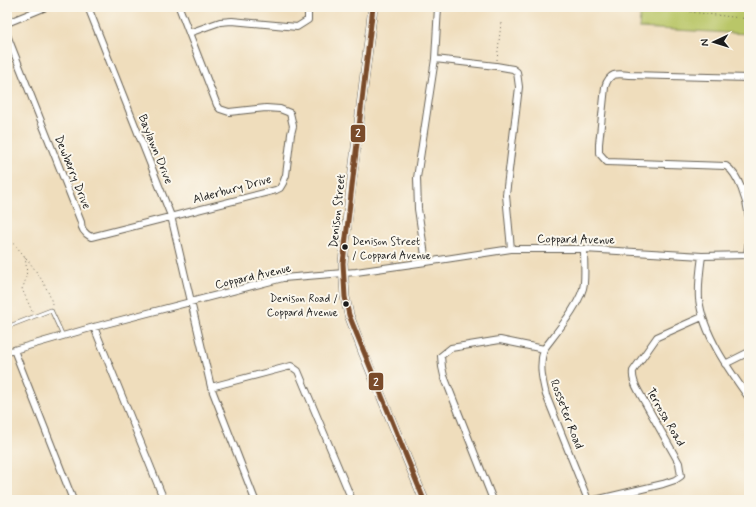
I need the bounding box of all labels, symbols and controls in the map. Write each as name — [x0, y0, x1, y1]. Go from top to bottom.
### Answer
north arrow — [694, 22, 734, 62]
text: N — [698, 38, 712, 47]
street label: Baylawn Drive — [134, 112, 176, 187]
line badge: 2 — [350, 124, 366, 143]
text: 2 — [355, 127, 361, 141]
street label: Dewberry Drive — [50, 133, 94, 212]
street label: Alderbury Drive — [191, 172, 273, 208]
street label: Denison Street — [326, 173, 350, 249]
street label: Coppard Avenue — [537, 231, 615, 249]
place label: Denison Street / Coppard Avenue — [352, 235, 431, 263]
marker: Denison Street / Coppard Avenue — [340, 242, 350, 252]
street label: Coppard Avenue — [214, 260, 293, 294]
place label: Denison Road / Coppard Avenue — [267, 292, 338, 320]
marker: Denison Road / Coppard Avenue — [341, 299, 351, 309]
line badge: 2 — [368, 372, 384, 391]
text: 2 — [373, 376, 379, 390]
street label: Rosseter Road — [546, 377, 587, 451]
street label: Terrosa Road — [642, 385, 688, 450]

